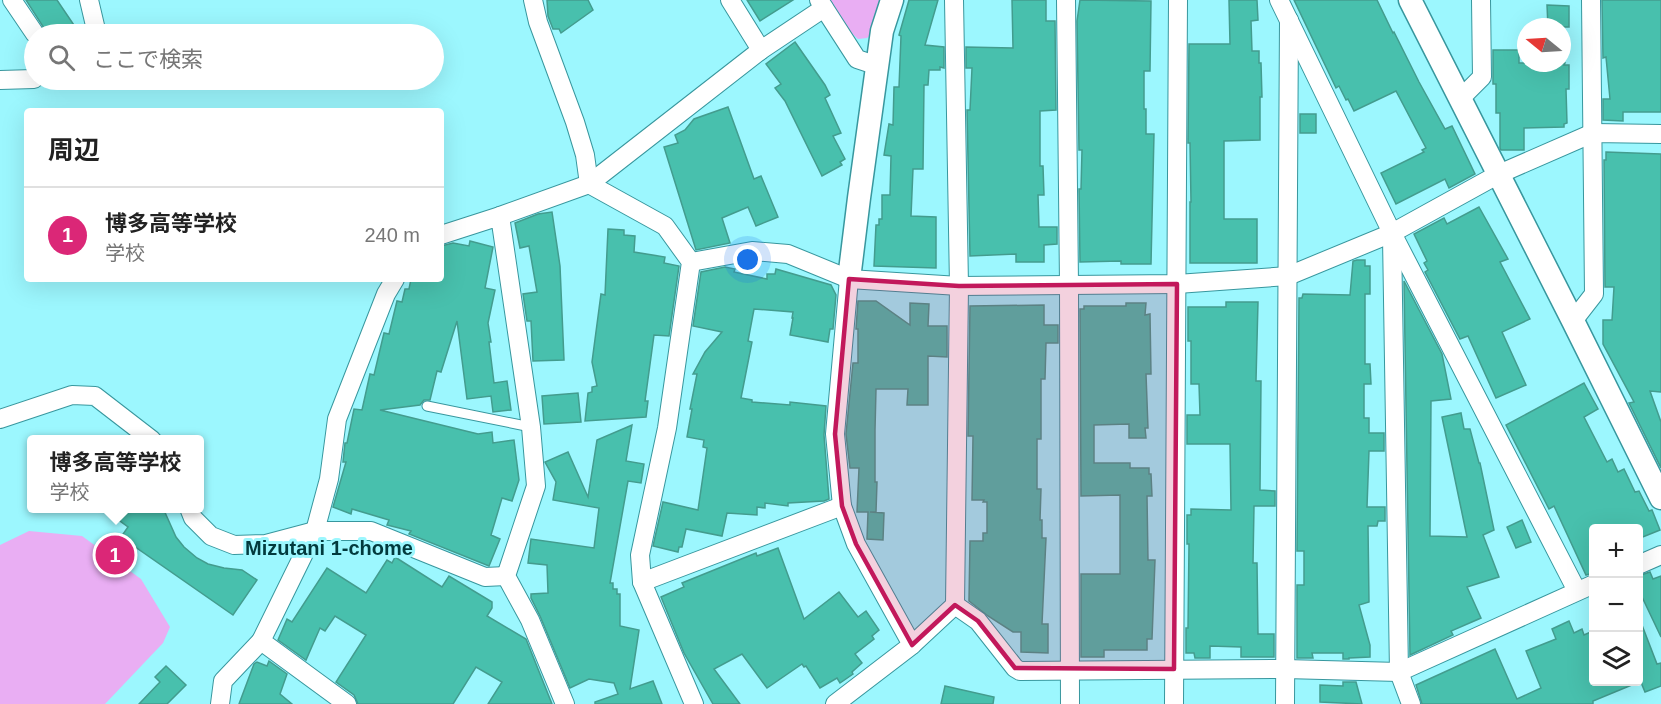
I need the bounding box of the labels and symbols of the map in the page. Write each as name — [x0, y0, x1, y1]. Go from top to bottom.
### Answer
north arrow — [1517, 18, 1571, 72]
your location — [733, 245, 762, 274]
pin: 1 — [96, 532, 134, 578]
district label: Mizutani 1-chome — [245, 537, 413, 559]

